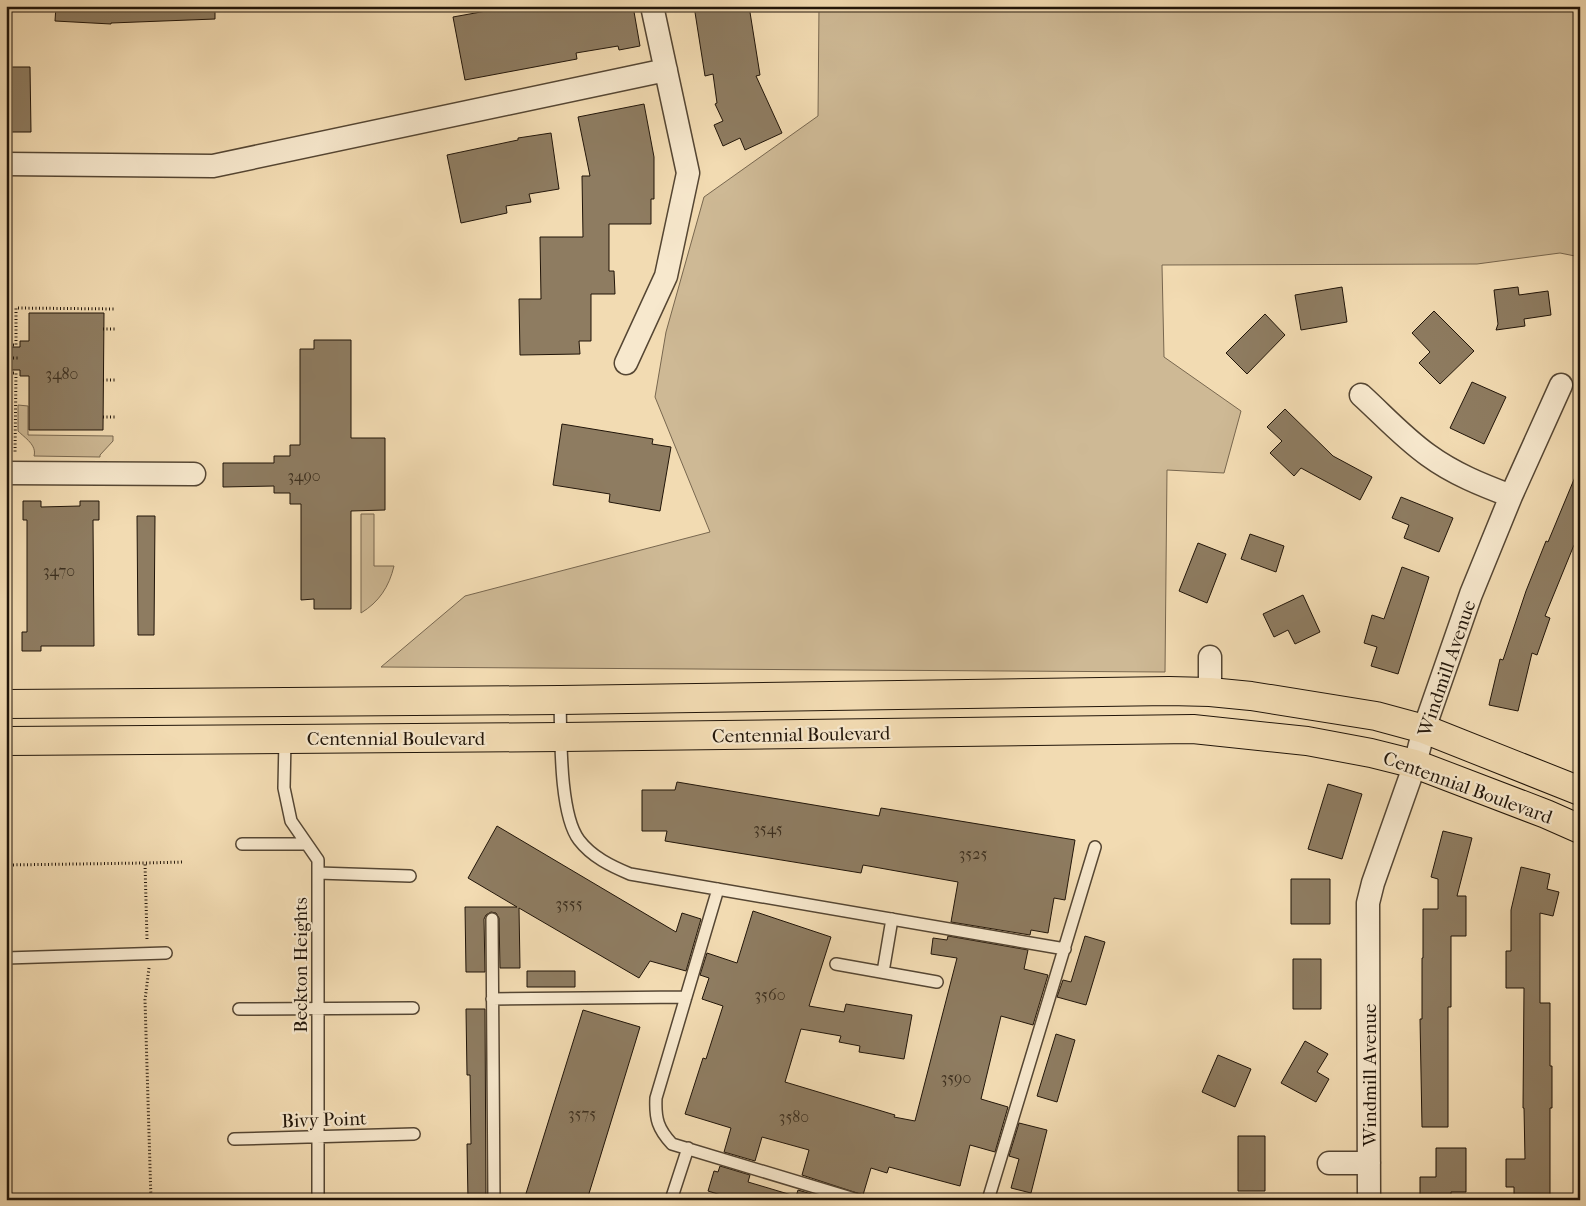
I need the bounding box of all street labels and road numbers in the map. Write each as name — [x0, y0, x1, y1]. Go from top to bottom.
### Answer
street label: Windmill Avenue — [1413, 597, 1481, 740]
street label: Centennial Boulevard — [712, 722, 891, 748]
street label: Centennial Boulevard — [307, 728, 486, 750]
street label: Centennial Boulevard — [1380, 747, 1556, 829]
street label: Beckton Heights — [290, 897, 312, 1033]
street label: Windmill Avenue — [1359, 1004, 1381, 1147]
street label: Bivy Point — [281, 1108, 367, 1132]

